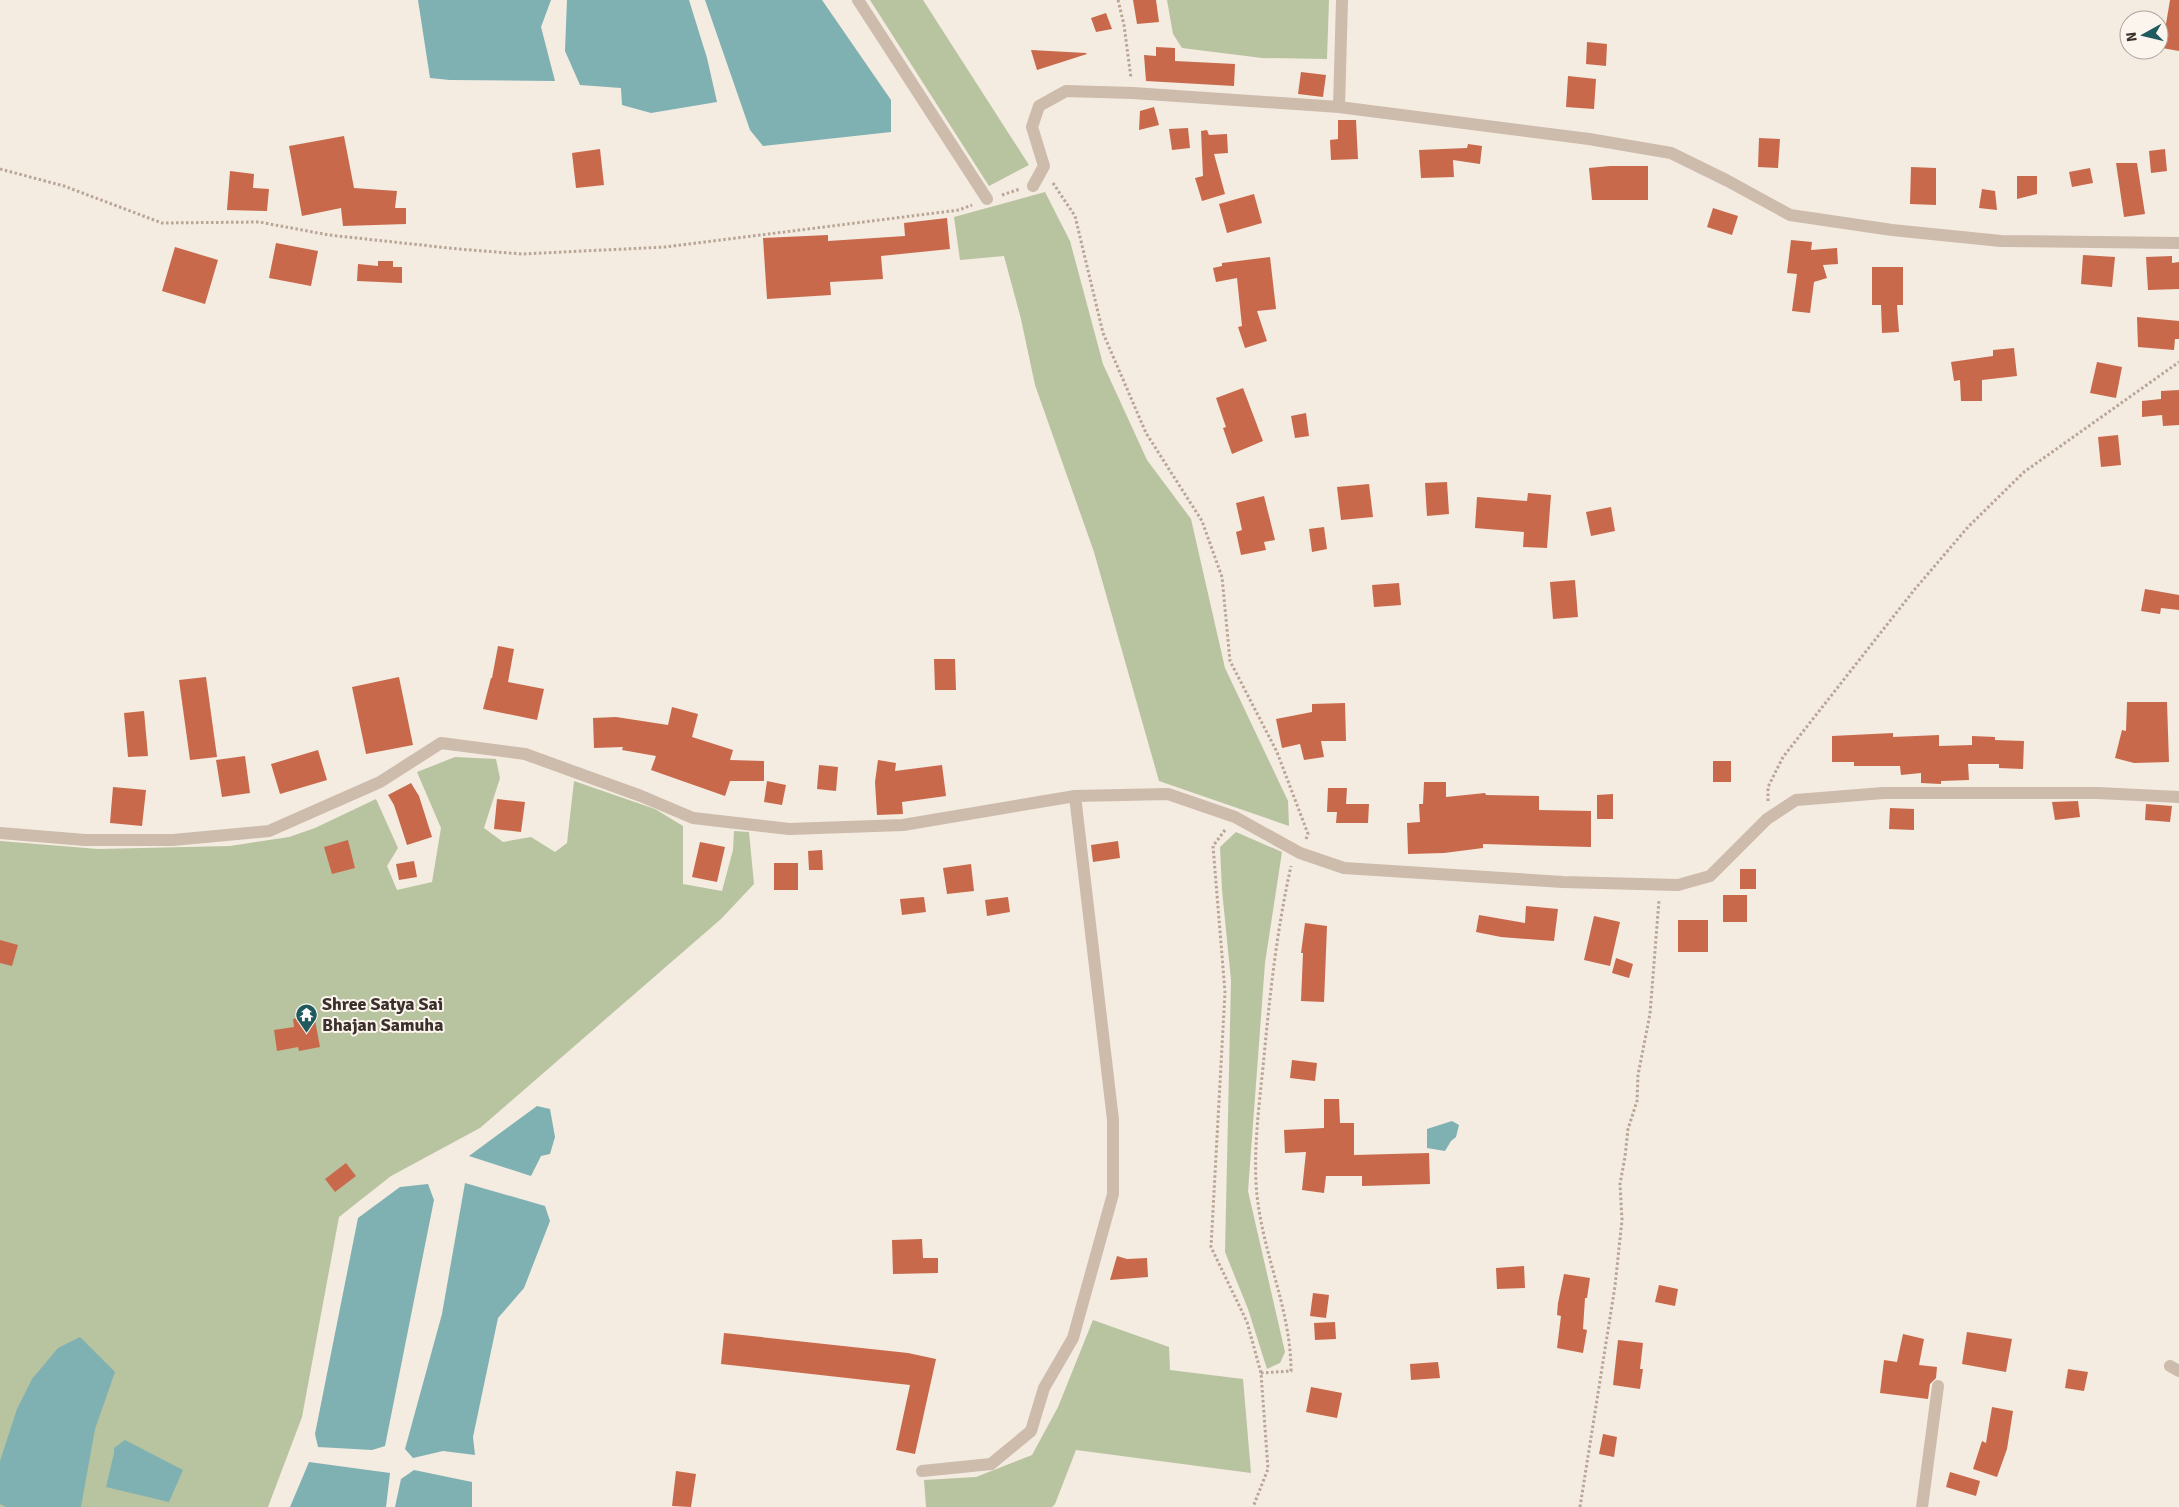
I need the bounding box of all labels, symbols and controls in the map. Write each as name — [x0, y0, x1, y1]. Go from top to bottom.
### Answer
north arrow — [2119, 10, 2169, 60]
text: N — [2123, 31, 2141, 43]
place label: Shree Satya Sai Bhajan Samuha — [322, 993, 443, 1036]
temple icon: Shree Satya Sai Bhajan Samuha — [294, 1002, 318, 1033]

